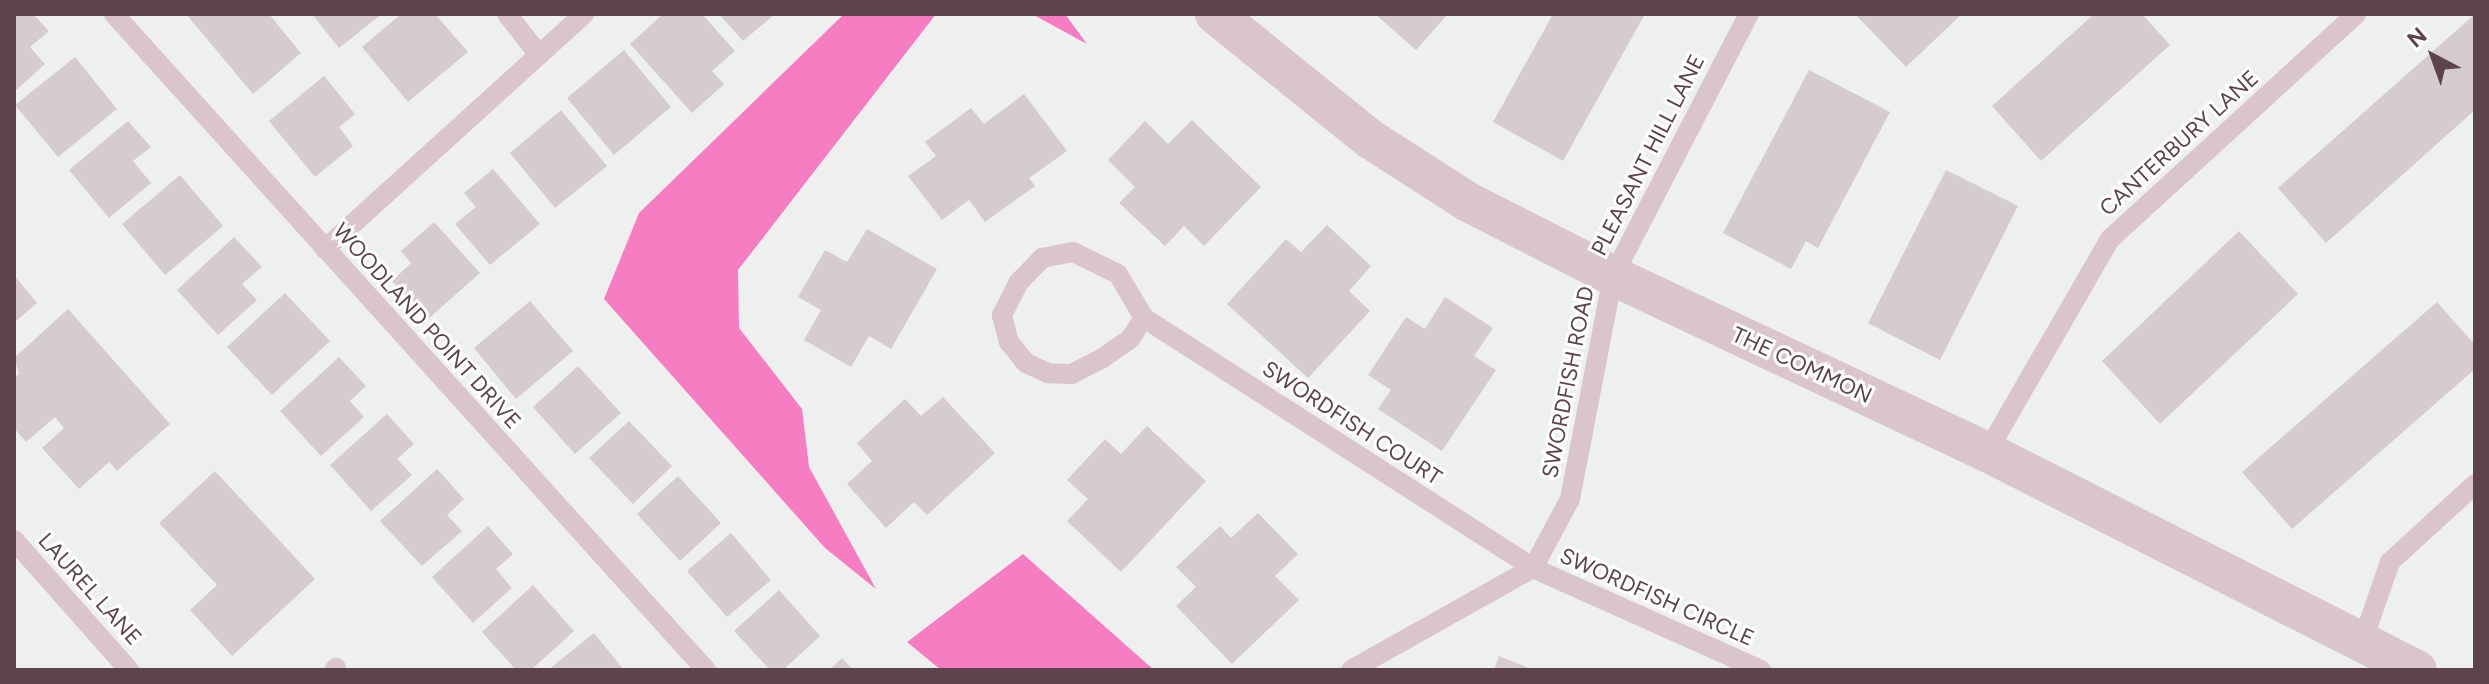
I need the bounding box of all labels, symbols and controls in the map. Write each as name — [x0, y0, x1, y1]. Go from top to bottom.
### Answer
north arrow — [2393, 16, 2473, 96]
text: N — [2402, 22, 2432, 53]
street label: PLEASANT HILL LANE — [1586, 50, 1710, 260]
street label: CANTERBURY LANE — [2094, 65, 2264, 221]
street label: WOODLAND POINT DRIVE — [328, 218, 526, 434]
street label: SWORDFISH ROAD — [1536, 284, 1600, 480]
street label: THE COMMON — [1728, 321, 1876, 409]
street label: SWORDFISH COURT — [1257, 355, 1447, 491]
street label: LAUREL LANE — [33, 527, 147, 651]
street label: SWORDFISH CIRCLE — [1556, 542, 1758, 652]

